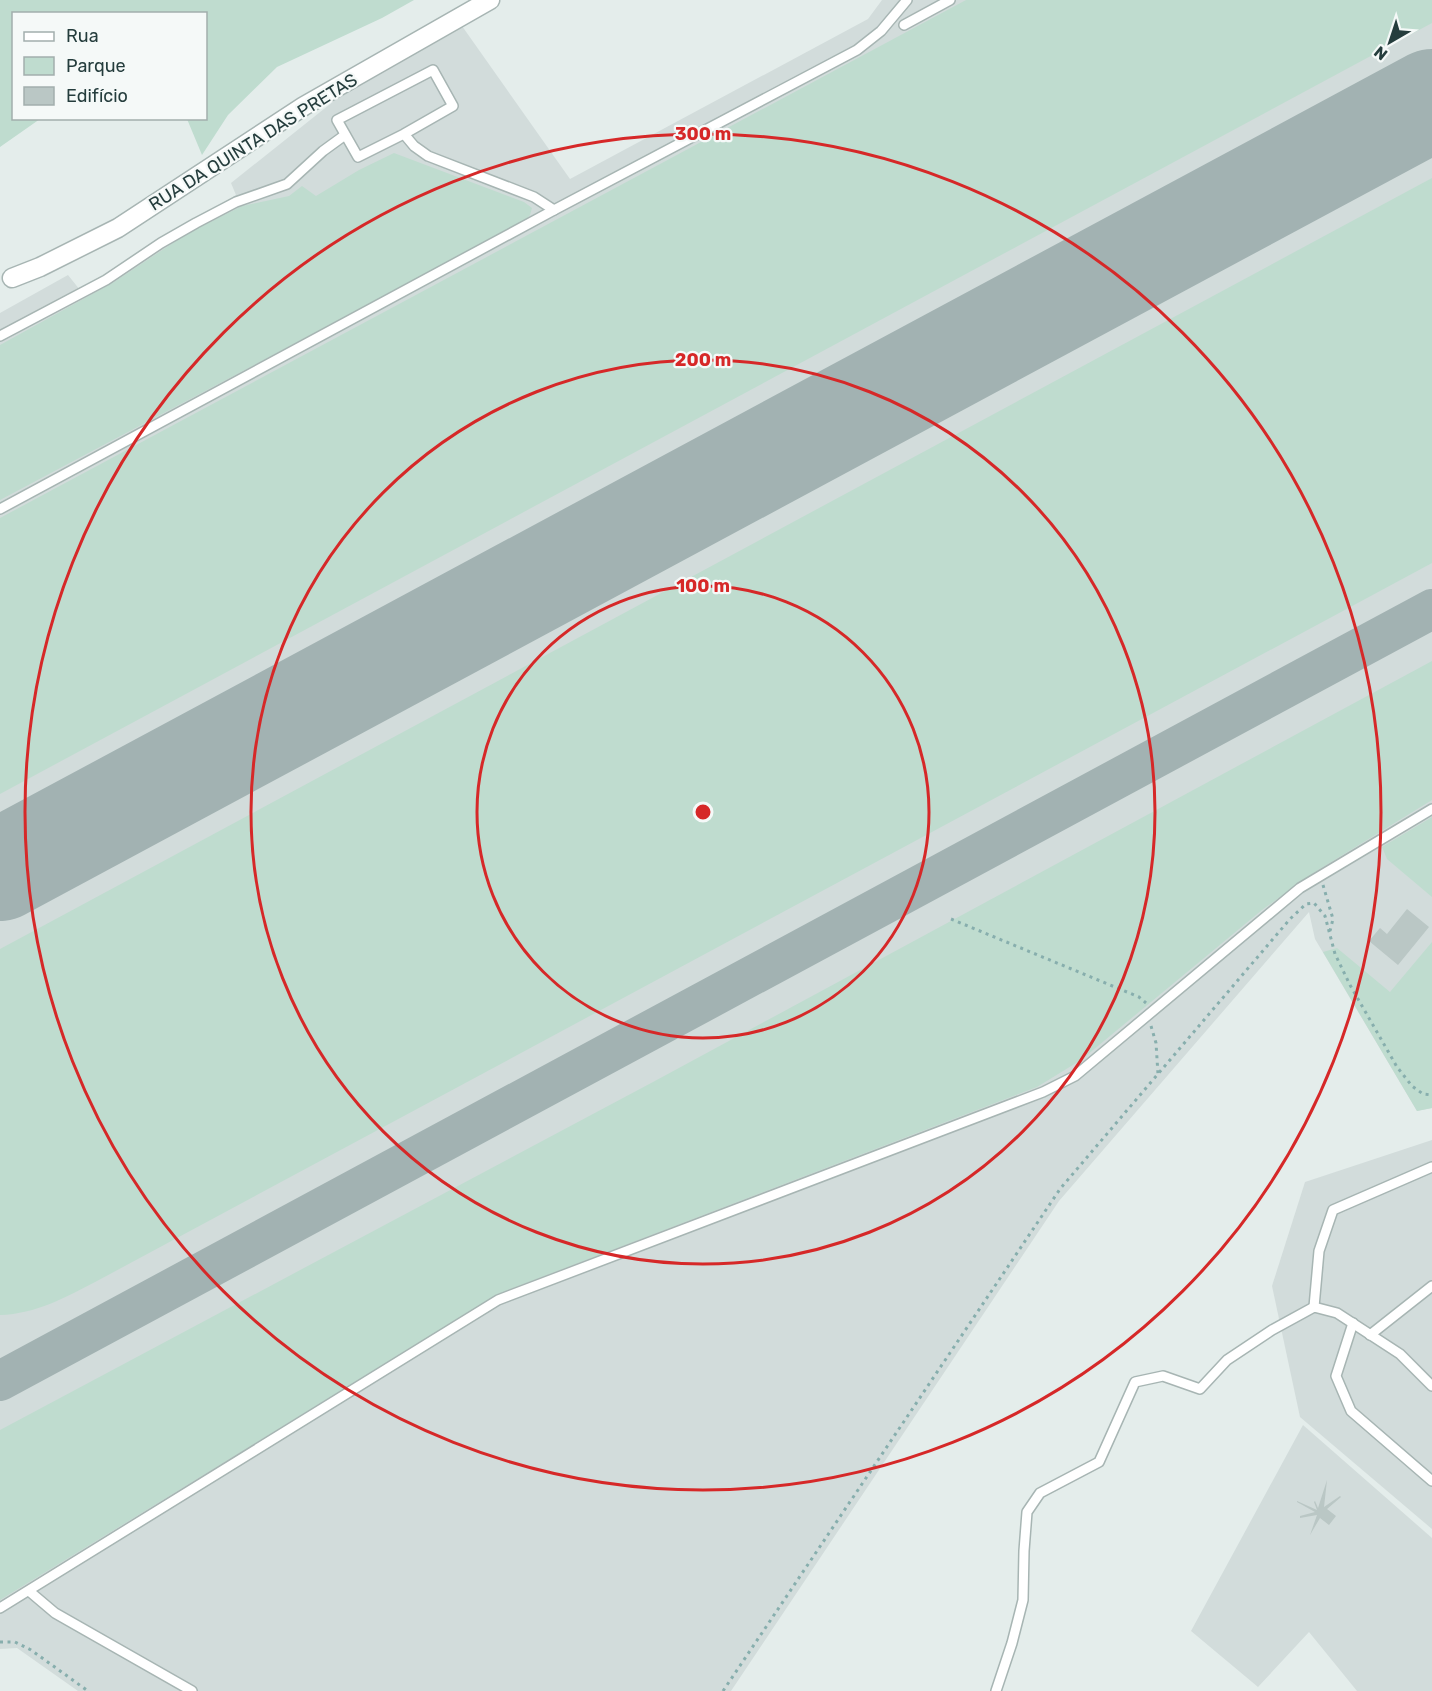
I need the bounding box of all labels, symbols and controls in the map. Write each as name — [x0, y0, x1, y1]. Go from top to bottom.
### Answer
legend — [12, 12, 207, 120]
north arrow — [1360, 12, 1420, 72]
text: Rua — [66, 25, 99, 47]
text: N — [1370, 42, 1391, 64]
text: Parque — [66, 55, 126, 77]
street label: RUA DA QUINTA DAS PRETAS — [145, 69, 361, 215]
text: Edifício — [66, 85, 128, 107]
text: 300 m — [675, 123, 731, 145]
text: 200 m — [675, 349, 731, 371]
text: 100 m — [676, 575, 730, 597]
centre of rings — [693, 802, 713, 822]

